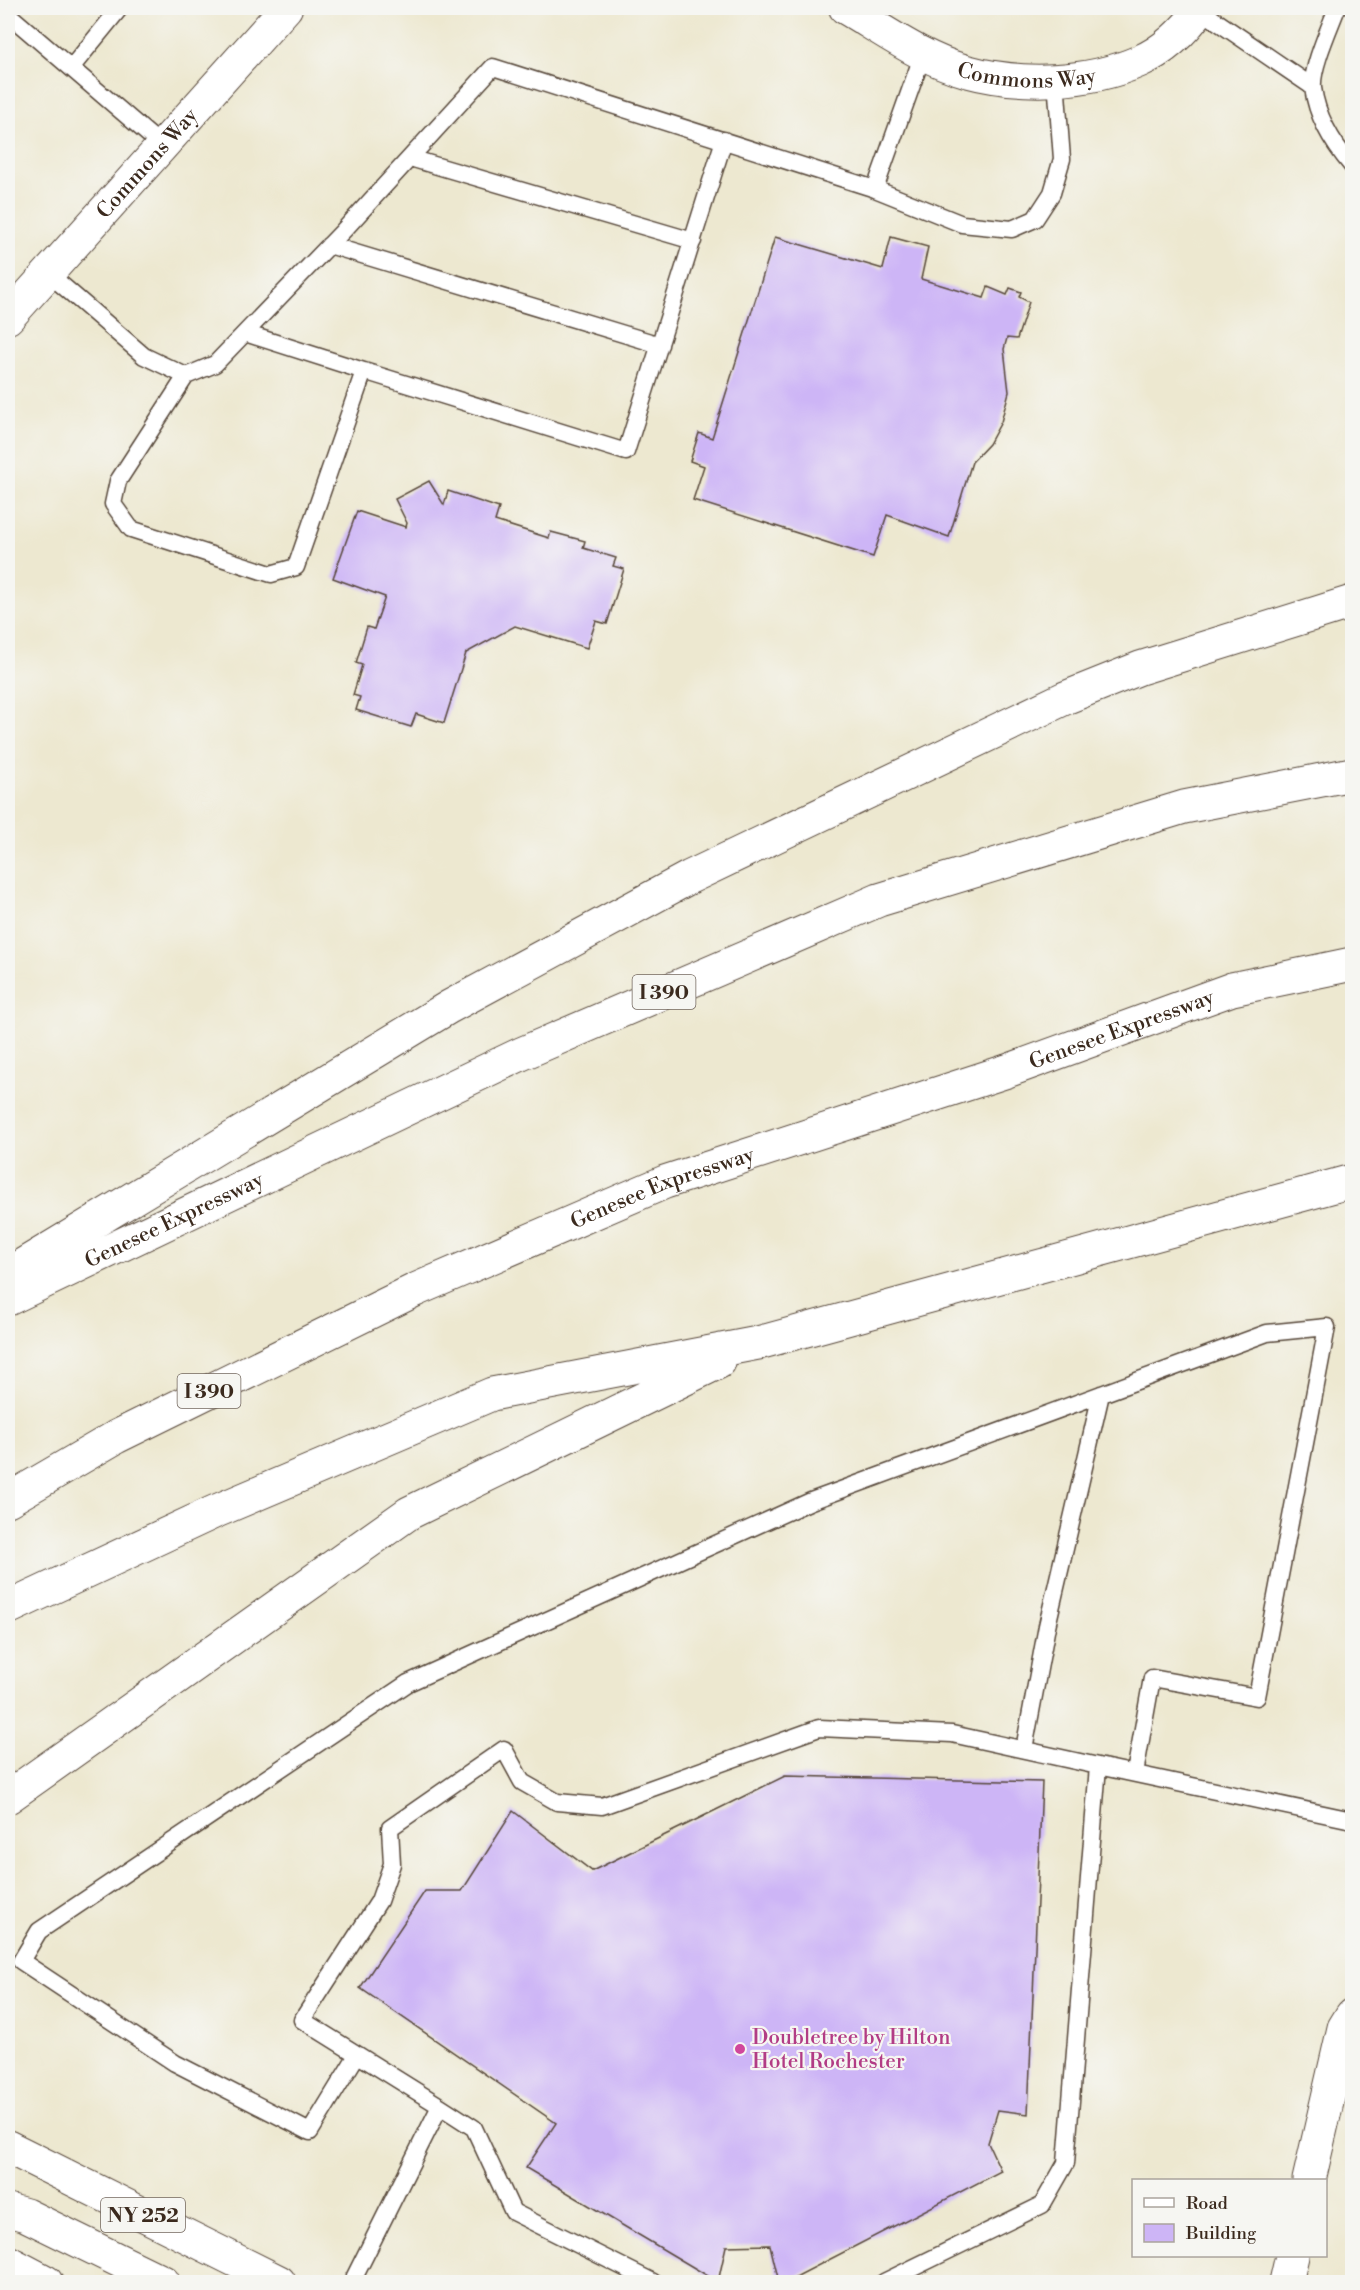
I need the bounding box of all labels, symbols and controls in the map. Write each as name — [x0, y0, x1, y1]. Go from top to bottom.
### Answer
street label: Commons Way — [954, 57, 1099, 95]
street label: Commons Way — [91, 103, 204, 224]
road number: I 390 — [632, 975, 696, 1009]
street label: Genesee Expressway — [1026, 984, 1219, 1076]
street label: Genesee Expressway — [567, 1142, 758, 1235]
street label: Genesee Expressway — [81, 1167, 269, 1274]
road number: I 390 — [178, 1374, 240, 1408]
place label: Doubletree by Hilton Hotel Rochester — [752, 2025, 951, 2075]
marker: Doubletree by Hilton Hotel Rochester — [733, 2042, 747, 2056]
legend — [1132, 2179, 1327, 2257]
text: Road — [1186, 2192, 1229, 2215]
road number: NY 252 — [101, 2198, 185, 2232]
text: Building — [1185, 2222, 1257, 2245]

